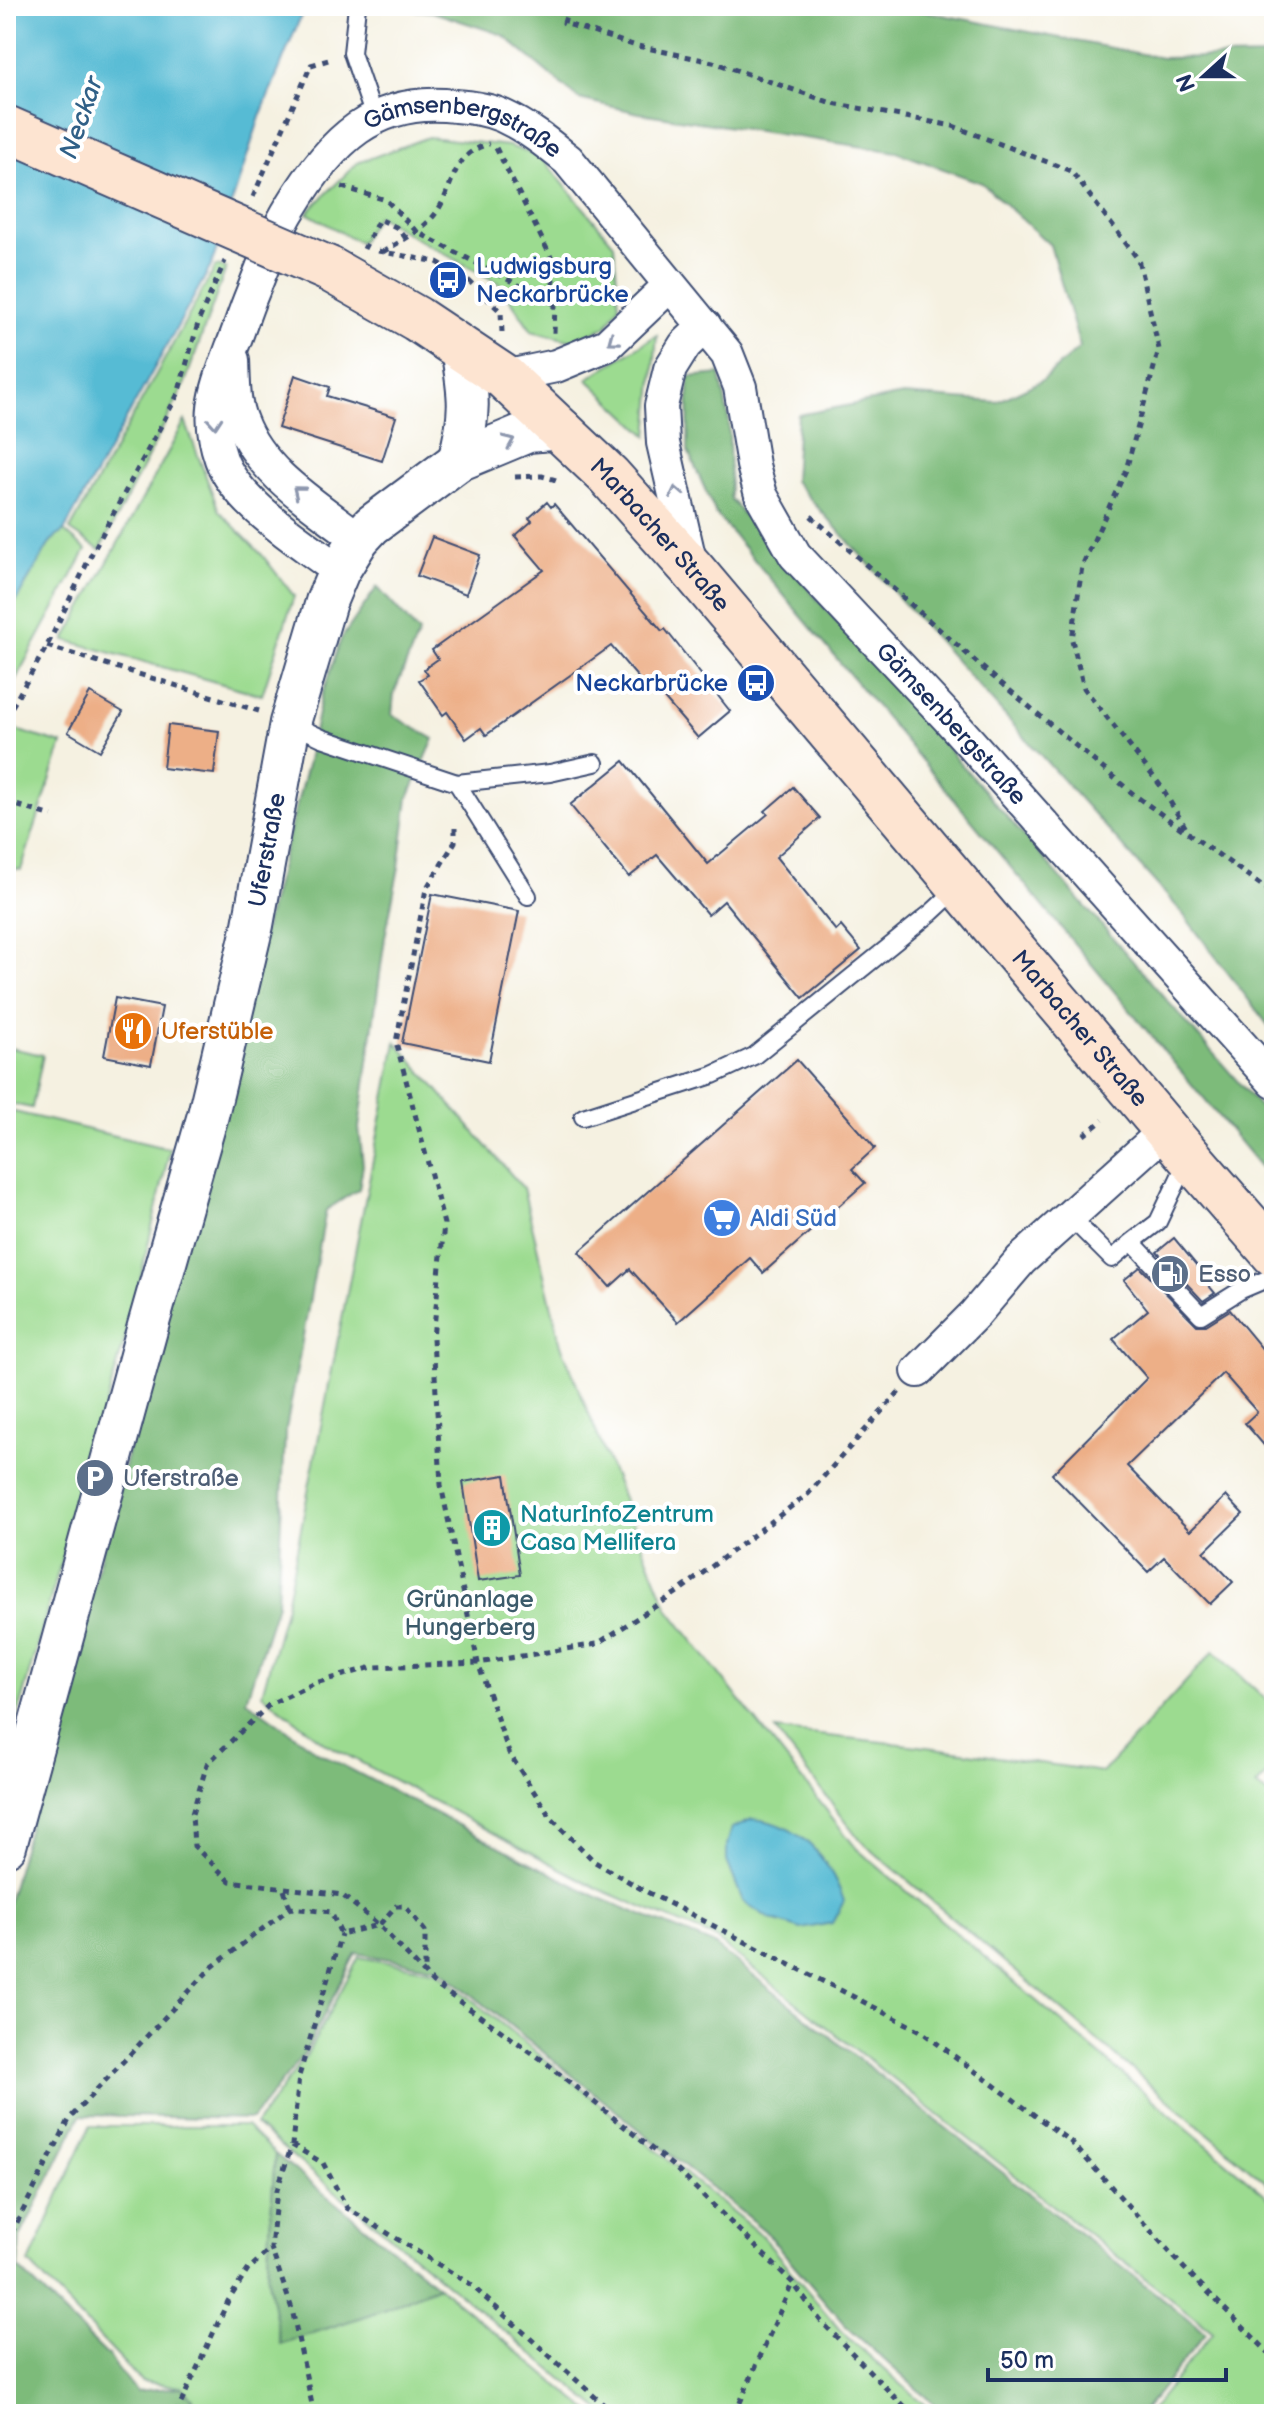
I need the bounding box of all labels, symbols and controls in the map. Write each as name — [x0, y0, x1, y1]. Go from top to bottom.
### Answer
north arrow — [1164, 36, 1244, 116]
text: N — [1171, 70, 1202, 95]
water label: Neckar — [54, 71, 111, 163]
street label: Gämsenbergstraße — [358, 90, 568, 164]
place label: Ludwigsburg Neckarbrücke — [476, 252, 629, 309]
bus stop icon: Ludwigsburg Neckarbrücke — [427, 259, 469, 301]
one-way arrow — [607, 330, 622, 344]
one-way arrow — [206, 417, 223, 430]
one-way arrow — [501, 434, 515, 450]
street label: Marbacher Straße — [584, 452, 736, 618]
one-way arrow — [292, 486, 307, 500]
one-way arrow — [668, 486, 685, 500]
street label: Gämsenbergstraße — [870, 636, 1033, 811]
bus stop icon: Neckarbrücke — [735, 662, 777, 704]
place label: Neckarbrücke — [575, 669, 728, 698]
street label: Uferstraße — [242, 790, 291, 909]
street label: Marbacher Straße — [1006, 944, 1155, 1113]
restaurant icon: Uferstüble — [112, 1010, 154, 1052]
place label: Uferstüble — [161, 1017, 274, 1046]
supermarket icon: Aldi Süd — [701, 1197, 743, 1239]
place label: Aldi Süd — [750, 1204, 837, 1233]
fuel station icon: Esso — [1149, 1253, 1191, 1295]
place label: Esso — [1198, 1260, 1251, 1289]
parking icon: Uferstraße — [74, 1457, 116, 1499]
place label: Uferstraße — [123, 1464, 239, 1493]
place label: NaturInfoZentrum Casa Mellifera — [520, 1500, 714, 1557]
building icon: NaturInfoZentrum Casa Mellifera — [471, 1507, 513, 1549]
park label: Grünanlage Hungerberg — [404, 1585, 536, 1642]
scale bar — [988, 2332, 1226, 2382]
text: 50 m — [1000, 2346, 1054, 2375]

